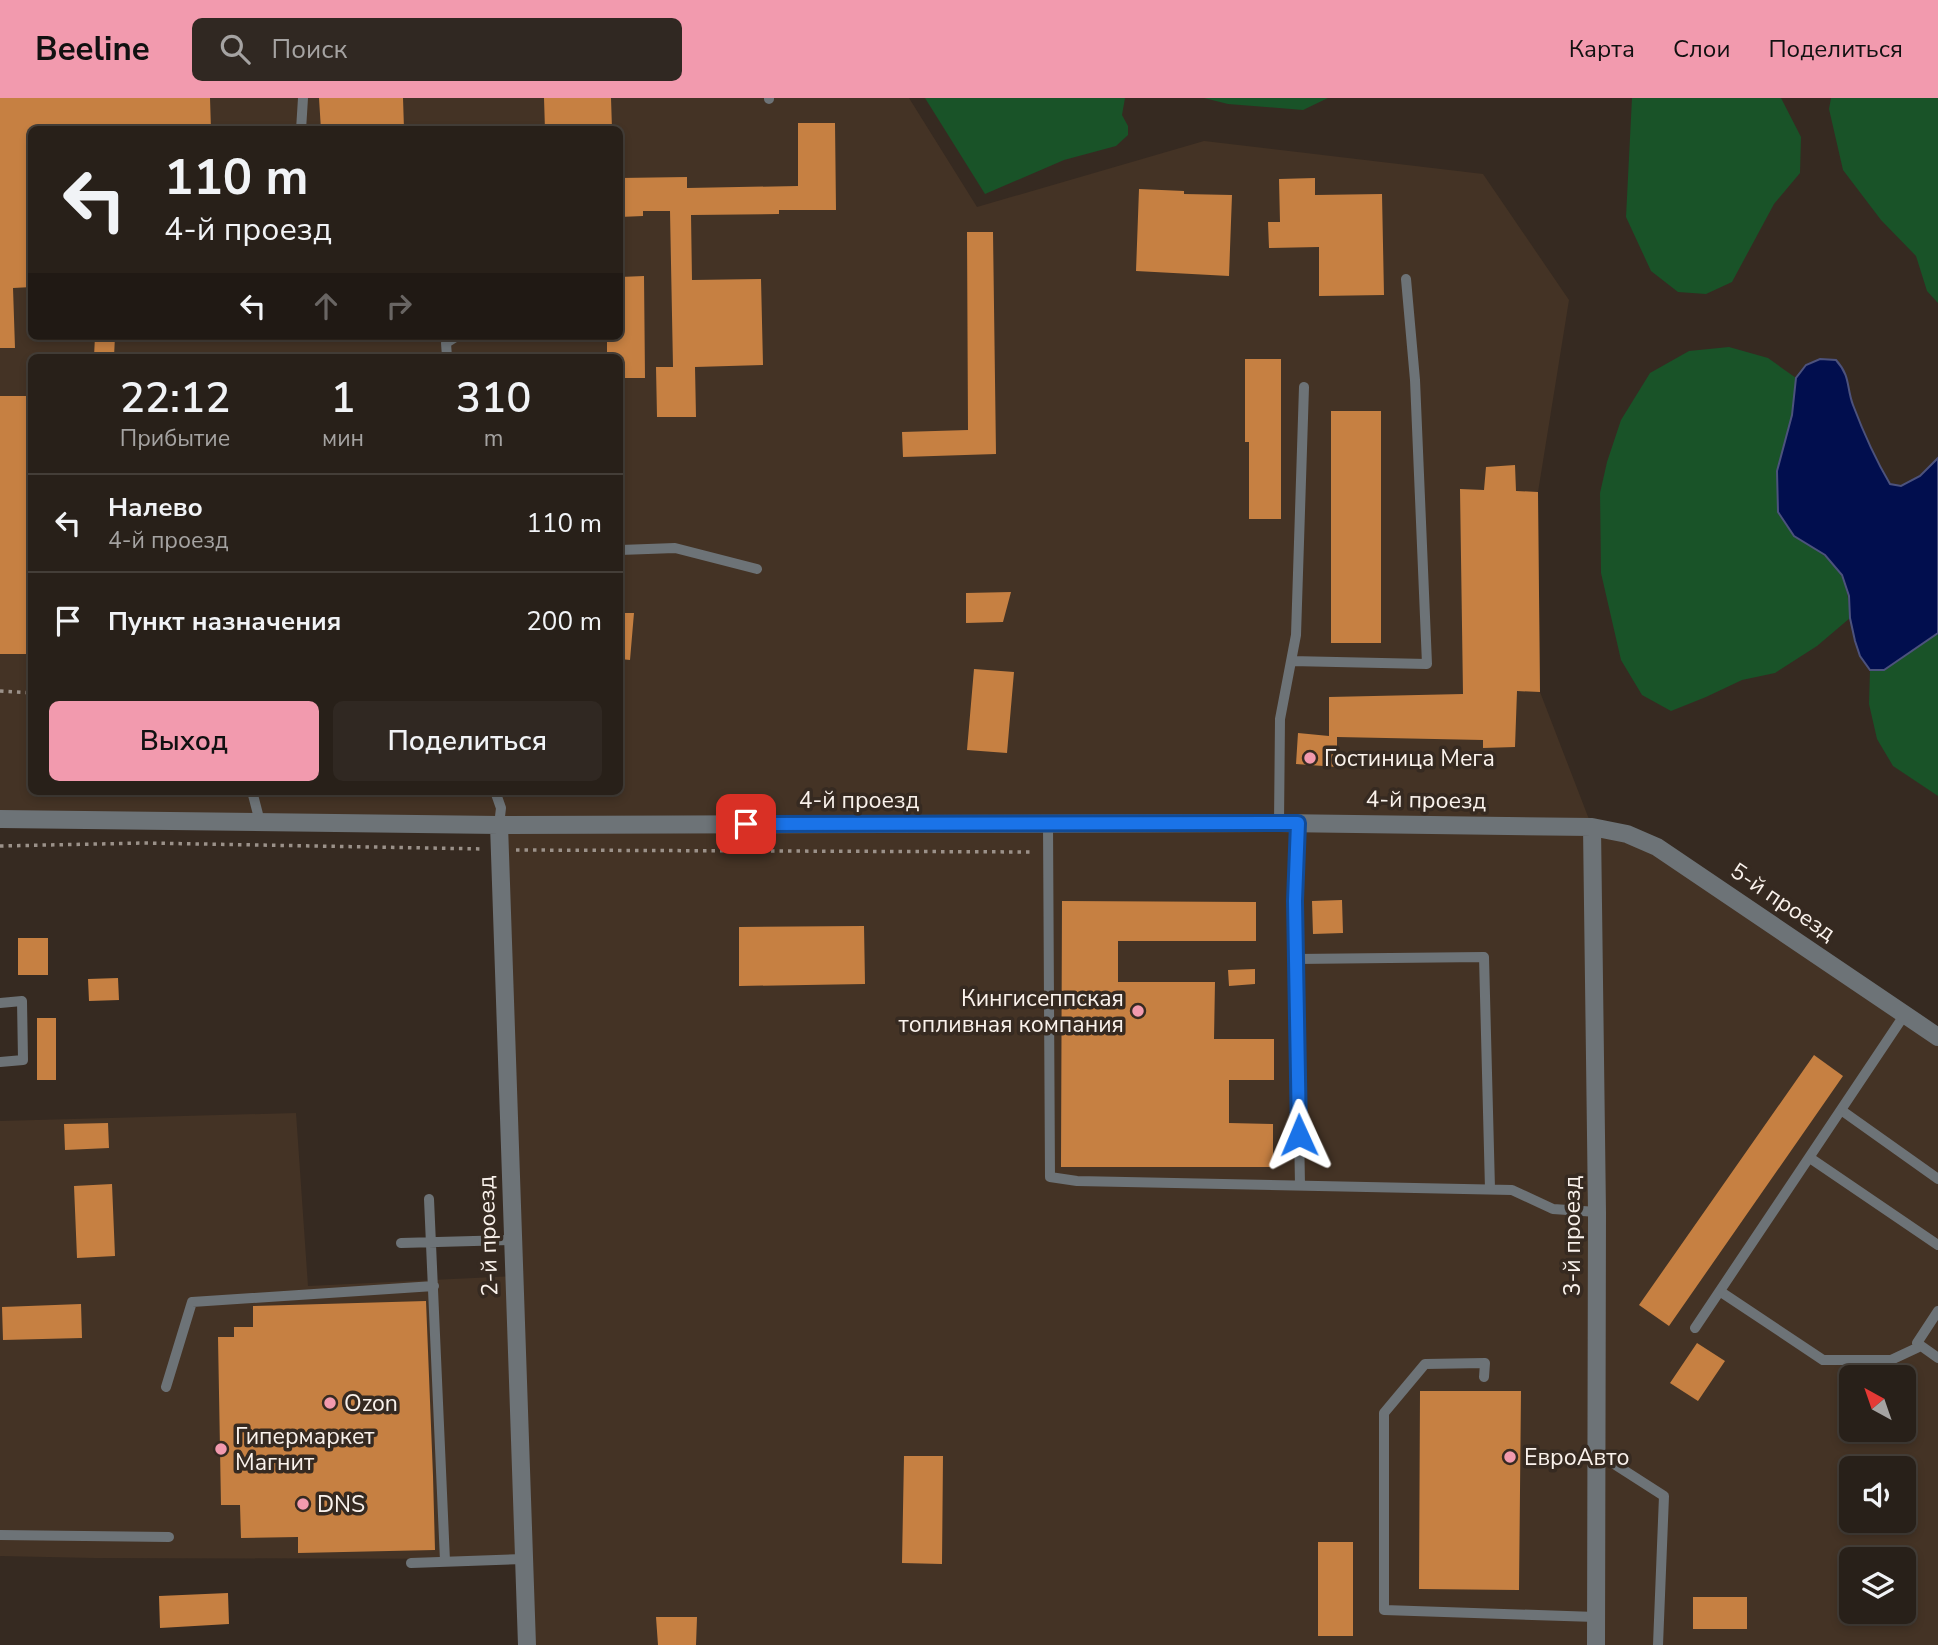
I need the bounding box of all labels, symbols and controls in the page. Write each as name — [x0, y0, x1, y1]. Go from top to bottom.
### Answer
search box — [192, 18, 682, 81]
text: Beeline — [35, 27, 150, 72]
icon: search — [216, 30, 254, 68]
text: Поиск — [272, 32, 347, 67]
text: Карта — [1569, 33, 1635, 65]
text: Слои — [1673, 33, 1730, 65]
text: Поделиться — [1768, 33, 1903, 65]
text: 110 m — [164, 144, 308, 211]
icon: left — [49, 154, 140, 245]
text: 4-й проезд — [164, 208, 332, 251]
icon: left — [234, 287, 272, 325]
icon: ahead — [307, 287, 345, 325]
icon: right — [380, 287, 418, 325]
text: 22:12 — [120, 370, 230, 427]
text: 1 — [330, 370, 356, 427]
text: 310 — [456, 370, 531, 427]
text: Прибытие — [120, 423, 230, 454]
text: мин — [322, 423, 364, 454]
text: m — [484, 423, 503, 454]
text: Налево — [108, 490, 203, 525]
icon: left — [49, 504, 87, 542]
text: 110 m — [526, 506, 602, 541]
text: 4-й проезд — [108, 525, 229, 556]
icon: arrive — [49, 602, 87, 640]
text: Пункт назначения — [108, 604, 341, 639]
text: 200 m — [526, 604, 602, 639]
button: Выход — [49, 701, 319, 781]
button: Поделиться — [333, 701, 602, 781]
place label: Гостиница Мега — [1324, 743, 1495, 774]
marker: Гостиница Мега — [1302, 750, 1318, 766]
street label: 4-й проезд — [1365, 783, 1487, 817]
street label: 4-й проезд — [799, 785, 919, 816]
pin — [716, 794, 776, 854]
icon: arrive — [727, 805, 765, 843]
street label: 5-й проезд — [1724, 855, 1842, 949]
place label: Кингисеппская топливная компания — [899, 983, 1124, 1040]
marker: Кингисеппская топливная компания — [1130, 1003, 1146, 1019]
position arrow — [1262, 1098, 1336, 1172]
street label: 2-й проезд — [470, 1175, 506, 1297]
street label: 3-й проезд — [1557, 1176, 1588, 1296]
north arrow — [1839, 1365, 1916, 1442]
map controls — [1839, 1365, 1916, 1624]
place label: Ozon — [344, 1388, 398, 1419]
marker: Ozon — [322, 1395, 338, 1411]
place label: Гипермаркет Магнит — [235, 1421, 375, 1478]
marker: Гипермаркет Магнит — [213, 1441, 229, 1457]
place label: ЕвроАвто — [1524, 1442, 1629, 1473]
marker: ЕвроАвто — [1502, 1449, 1518, 1465]
button: sound — [1839, 1456, 1916, 1533]
place label: DNS — [317, 1489, 365, 1520]
marker: DNS — [295, 1496, 311, 1512]
button: layers — [1839, 1547, 1916, 1624]

